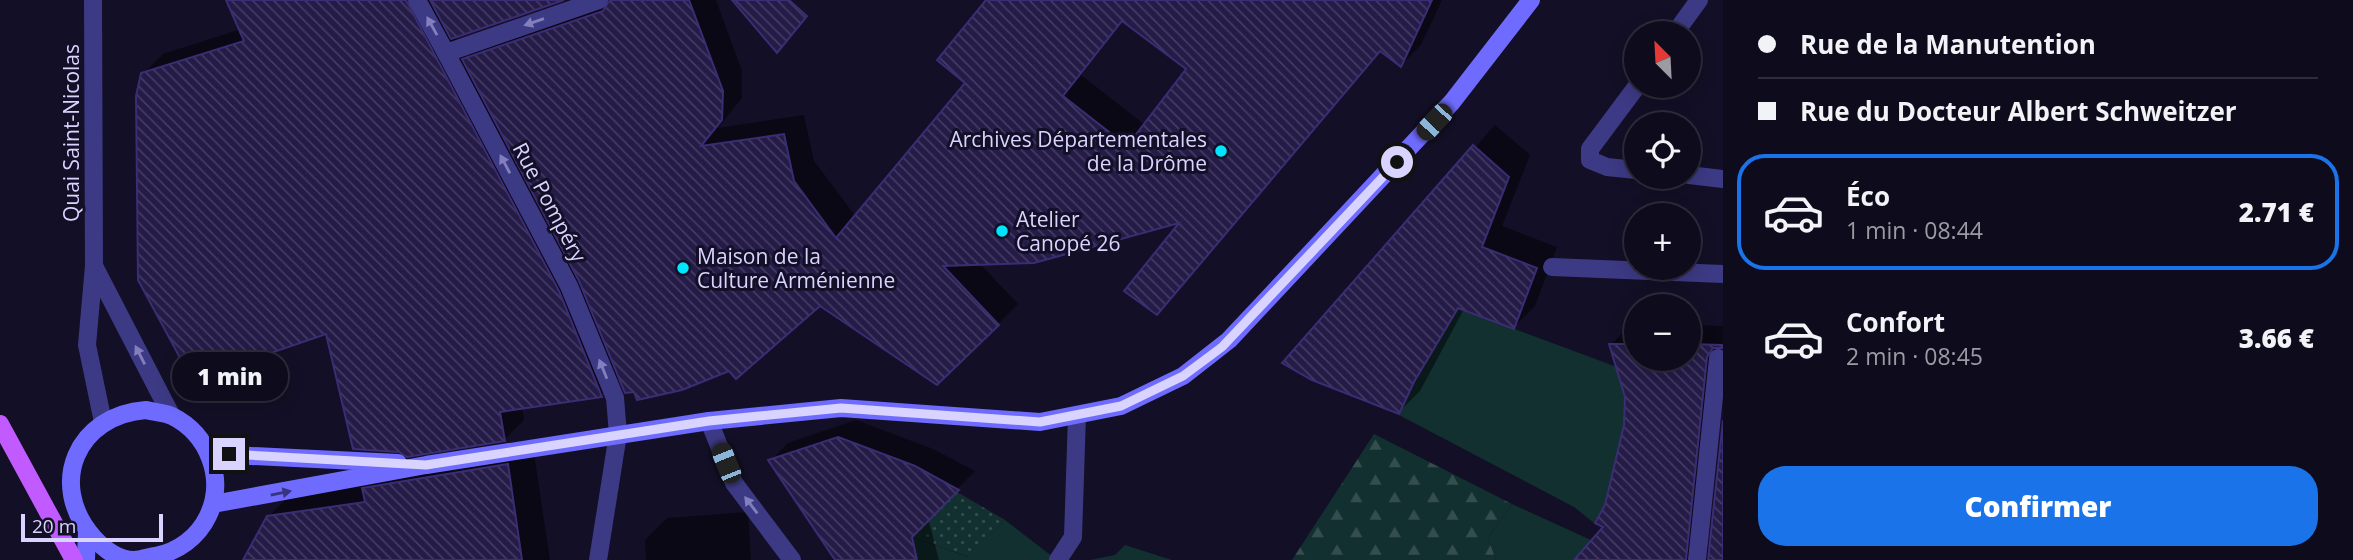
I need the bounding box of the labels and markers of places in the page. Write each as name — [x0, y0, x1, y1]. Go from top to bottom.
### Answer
place label: Archives Départementales de la Drôme — [949, 125, 1207, 177]
marker: Archives Départementales de la Drôme — [1213, 143, 1229, 159]
place label: Atelier Canopé 26 — [1016, 205, 1121, 257]
marker: Atelier Canopé 26 — [994, 223, 1010, 239]
place label: Maison de la Culture Arménienne — [697, 242, 895, 294]
marker: Maison de la Culture Arménienne — [675, 260, 691, 276]

